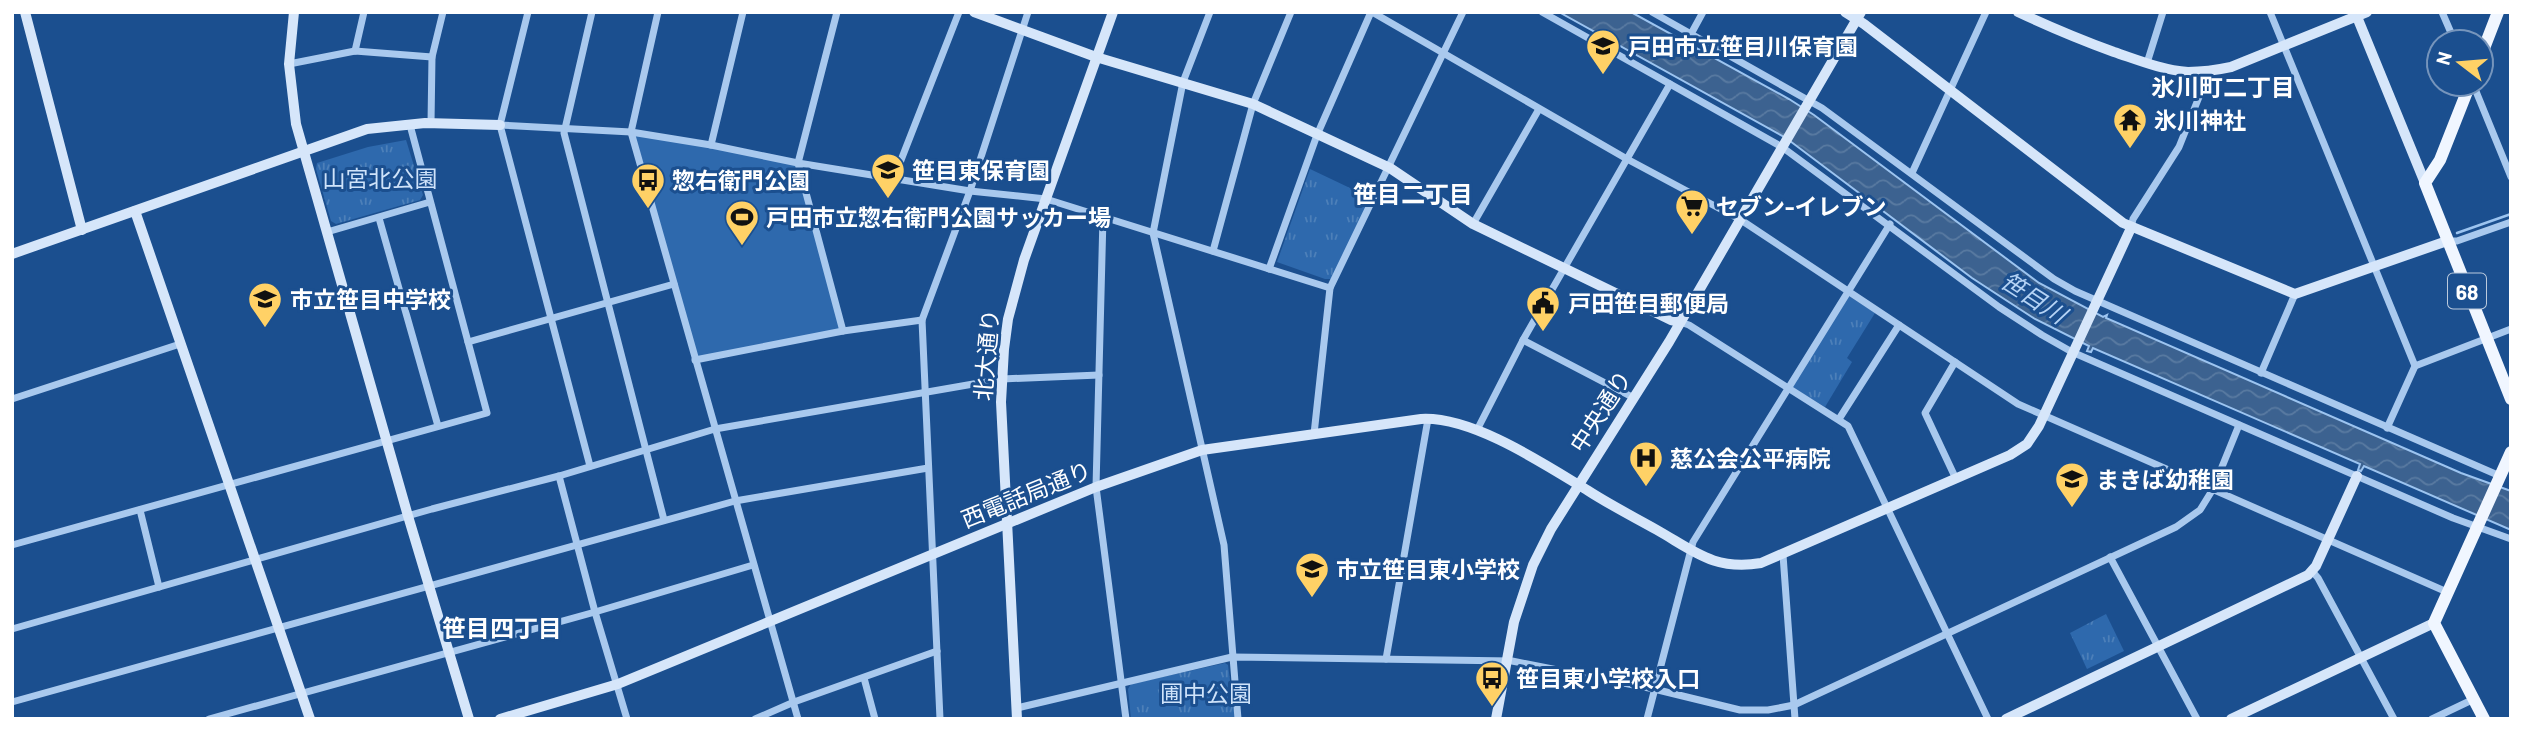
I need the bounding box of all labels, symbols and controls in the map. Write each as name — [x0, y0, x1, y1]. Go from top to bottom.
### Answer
school or university icon: 戸田市立笹目川保育園 — [1584, 27, 1622, 76]
north arrow — [2425, 28, 2495, 98]
place label: 戸田市立笹目川保育園 — [1628, 32, 1858, 60]
text: N — [2430, 49, 2456, 67]
district label: 氷川町二丁目 — [2151, 72, 2295, 101]
temple icon: 氷川神社 — [2111, 101, 2149, 150]
place label: 氷川神社 — [2154, 106, 2246, 134]
school or university icon: 笹目東保育園 — [869, 151, 907, 200]
place label: 笹目東保育園 — [912, 156, 1050, 184]
bus stop icon: 惣右衛門公園 — [629, 161, 667, 210]
park label: 山宮北公園 — [323, 164, 438, 192]
place label: 惣右衛門公園 — [672, 166, 810, 194]
district label: 笹目二丁目 — [1353, 179, 1473, 208]
supermarket icon: セブン-イレブン — [1673, 187, 1711, 236]
place label: セブン-イレブン — [1716, 192, 1886, 220]
sports icon: 戸田市立惣右衛門公園サッカー場 — [723, 198, 761, 247]
place label: 戸田市立惣右衛門公園サッカー場 — [766, 203, 1111, 231]
water label: 笹目川 — [1996, 265, 2075, 330]
road number: 68 — [2448, 274, 2486, 308]
school or university icon: 市立笹目中学校 — [246, 280, 284, 329]
public building icon: 戸田笹目郵便局 — [1524, 284, 1562, 333]
place label: 市立笹目中学校 — [290, 285, 451, 313]
place label: 戸田笹目郵便局 — [1568, 289, 1729, 317]
street label: 北大通り — [968, 308, 1004, 402]
street label: 中央通り — [1563, 365, 1637, 457]
hospital icon: 慈公会公平病院 — [1627, 439, 1665, 488]
place label: 慈公会公平病院 — [1670, 444, 1831, 472]
street label: 西電話局通り — [957, 455, 1095, 533]
school or university icon: まきば幼稚園 — [2053, 460, 2091, 509]
place label: まきば幼稚園 — [2096, 465, 2234, 493]
school or university icon: 市立笹目東小学校 — [1293, 550, 1331, 599]
place label: 市立笹目東小学校 — [1336, 555, 1520, 583]
district label: 笹目四丁目 — [442, 613, 562, 642]
bus stop icon: 笹目東小学校入口 — [1473, 659, 1511, 708]
place label: 笹目東小学校入口 — [1516, 664, 1700, 692]
park label: 圃中公園 — [1160, 679, 1252, 707]

